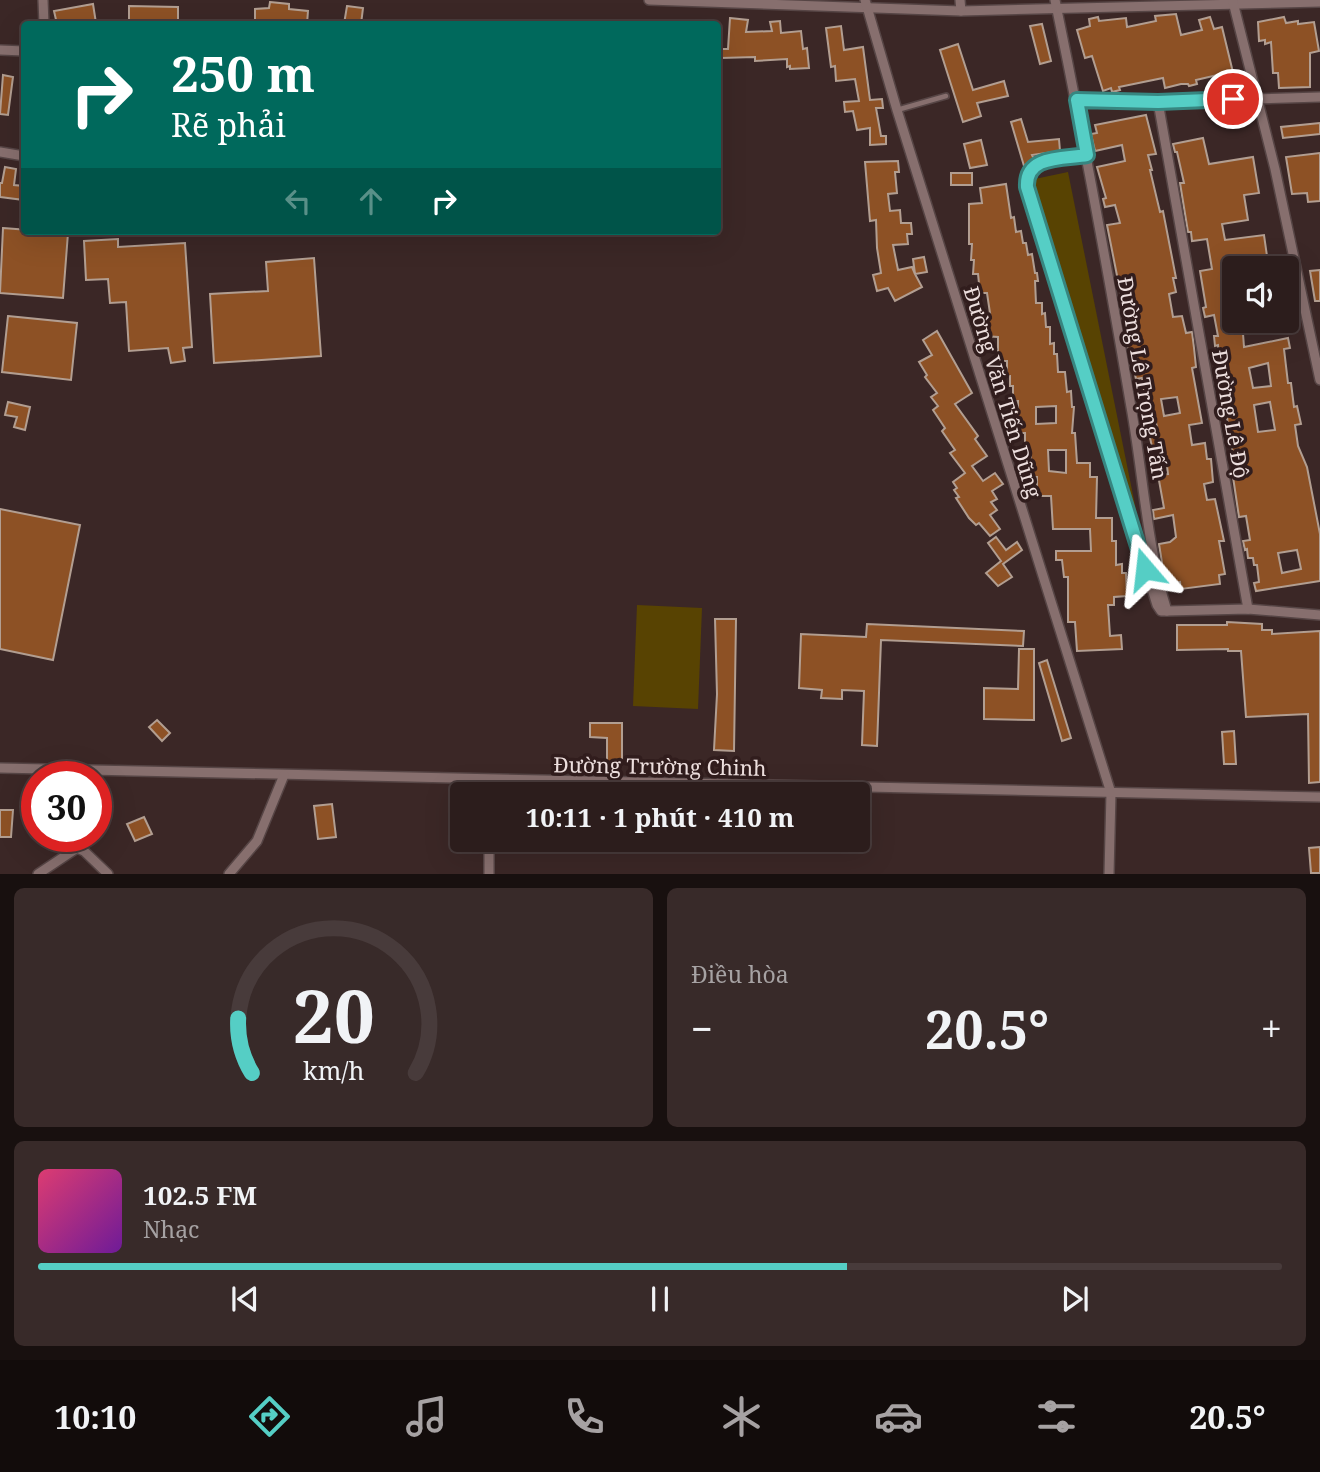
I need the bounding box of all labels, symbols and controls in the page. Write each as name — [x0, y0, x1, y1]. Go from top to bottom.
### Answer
text: 250 m — [171, 40, 315, 106]
icon: right — [56, 49, 147, 140]
pin — [1203, 69, 1263, 129]
icon: arrive — [1214, 80, 1252, 118]
text: Rẽ phải — [171, 103, 286, 146]
icon: left — [279, 182, 317, 220]
icon: ahead — [352, 182, 390, 220]
icon: right — [425, 182, 463, 220]
map controls — [1222, 256, 1299, 333]
button: sound — [1222, 256, 1299, 333]
street label: Đường Lê Trọng Tấn — [1111, 274, 1175, 482]
street label: Đường Văn Tiến Dũng — [957, 283, 1049, 502]
street label: Đường Lê Độ — [1206, 348, 1256, 480]
position arrow — [1108, 532, 1182, 606]
street label: Đường Trường Chinh — [553, 750, 767, 782]
speed limit sign: 30 — [21, 761, 112, 852]
text: 10:11 · 1 phút · 410 m — [526, 799, 794, 835]
text: Điều hòa — [691, 958, 789, 990]
text: 20 — [292, 966, 375, 1065]
text: 20.5° — [925, 993, 1049, 1064]
text: − — [691, 1002, 713, 1054]
text: + — [1261, 1002, 1282, 1054]
text: km/h — [303, 1053, 364, 1087]
text: 102.5 FM — [143, 1177, 257, 1213]
text: Nhạc — [143, 1213, 199, 1245]
icon: previous — [226, 1280, 264, 1318]
icon: pause — [641, 1280, 679, 1318]
icon: next — [1056, 1280, 1094, 1318]
icon: directions — [245, 1392, 294, 1441]
icon: music — [402, 1392, 451, 1441]
icon: phone — [560, 1392, 609, 1441]
icon: climate — [717, 1392, 766, 1441]
icon: car — [874, 1392, 923, 1441]
icon: filters — [1032, 1392, 1081, 1441]
text: 10:10 — [54, 1395, 136, 1438]
text: 20.5° — [1189, 1395, 1266, 1438]

